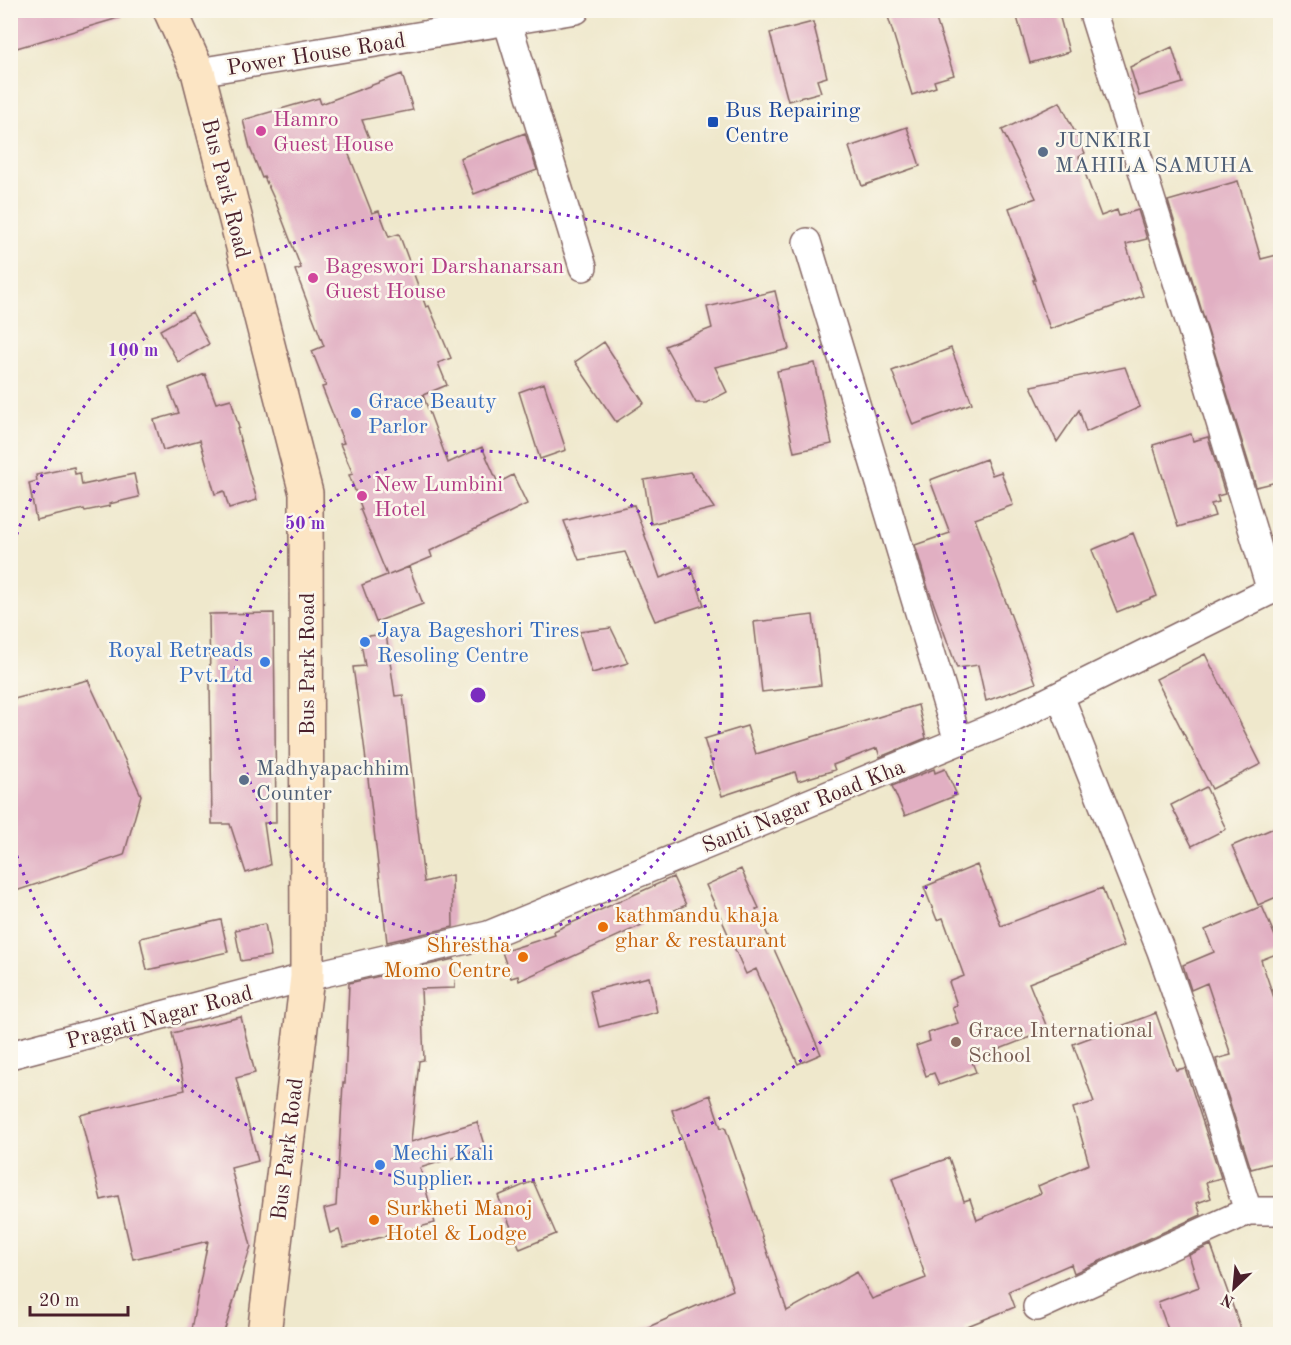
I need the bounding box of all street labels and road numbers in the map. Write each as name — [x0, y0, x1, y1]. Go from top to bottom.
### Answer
street label: Power House Road — [225, 30, 407, 80]
street label: Bus Park Road — [197, 116, 253, 261]
street label: Bus Park Road — [297, 592, 319, 736]
street label: Santi Nagar Road Kha — [699, 756, 908, 858]
street label: Pragati Nagar Road — [64, 982, 255, 1053]
street label: Bus Park Road — [268, 1077, 308, 1222]

